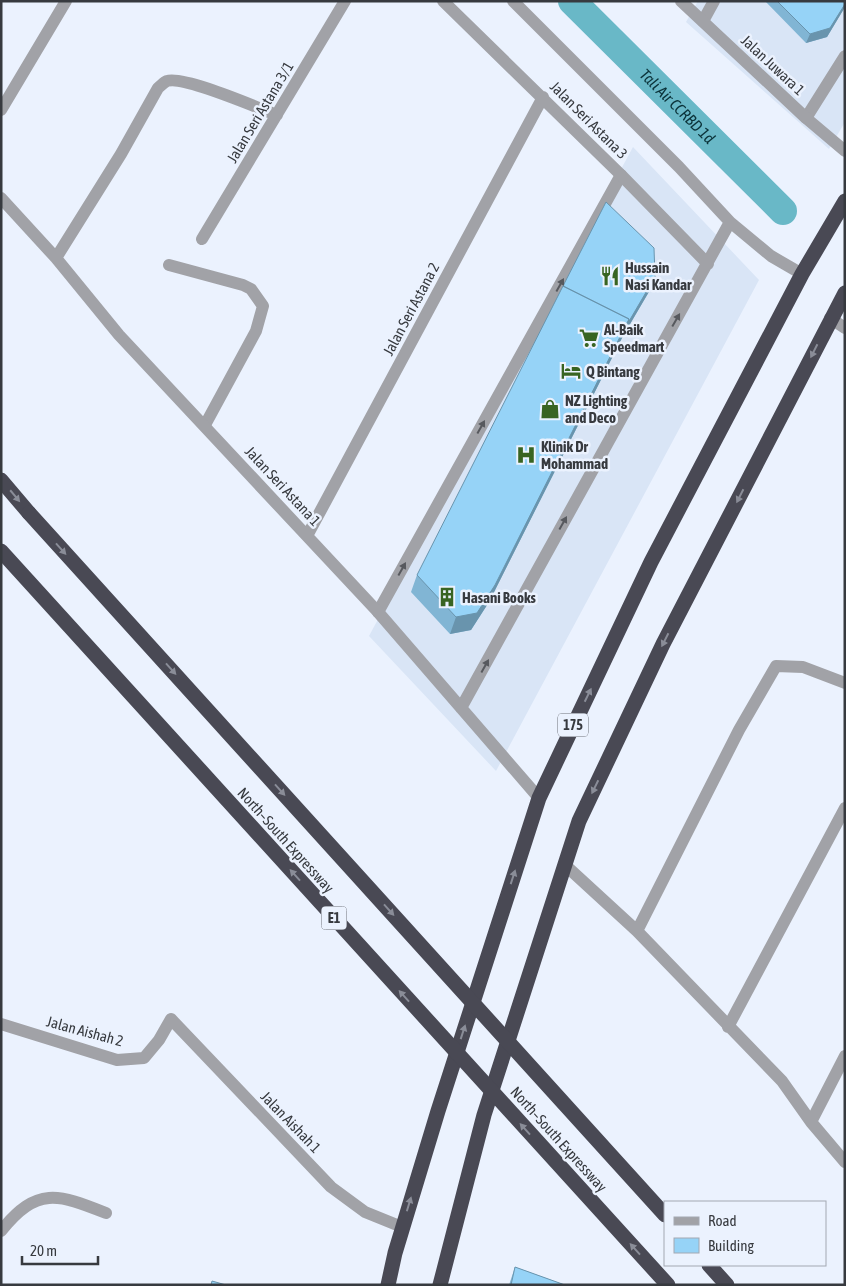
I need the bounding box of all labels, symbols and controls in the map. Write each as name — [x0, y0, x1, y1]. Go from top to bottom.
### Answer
street label: Jalan Juwara 1 — [738, 31, 808, 99]
street label: Jalan Seri Astana 3/1 — [223, 59, 297, 165]
water label: Tali Air CCRBD 1d — [636, 65, 719, 147]
street label: Jalan Seri Astana 3 — [547, 78, 631, 162]
place label: Hussain Nasi Kandar — [625, 259, 692, 293]
street label: Jalan Seri Astana 2 — [379, 260, 443, 358]
restaurant icon: Hussain Nasi Kandar — [599, 265, 621, 287]
one-way arrow — [556, 278, 564, 293]
one-way arrow — [672, 314, 681, 327]
place label: Al-Baik Speedmart — [603, 321, 665, 355]
supermarket icon: Al-Baik Speedmart — [578, 327, 600, 349]
one-way arrow — [809, 344, 817, 358]
hotel icon: Q Bintang — [560, 360, 582, 382]
place label: Q Bintang — [586, 363, 640, 380]
place label: NZ Lighting and Deco — [565, 392, 628, 426]
shop icon: NZ Lighting and Deco — [539, 398, 561, 420]
one-way arrow — [477, 420, 485, 435]
place label: Klinik Dr Mohammad — [541, 438, 608, 472]
street label: Jalan Seri Astana 1 — [242, 443, 324, 529]
hospital icon: Klinik Dr Mohammad — [515, 444, 537, 466]
one-way arrow — [736, 489, 744, 503]
one-way arrow — [9, 490, 21, 502]
one-way arrow — [559, 517, 568, 530]
one-way arrow — [56, 542, 67, 555]
one-way arrow — [398, 562, 406, 577]
building icon: Hasani Books — [436, 586, 458, 608]
place label: Hasani Books — [462, 589, 537, 606]
one-way arrow — [661, 633, 669, 647]
one-way arrow — [480, 659, 489, 672]
one-way arrow — [165, 663, 176, 676]
one-way arrow — [584, 688, 592, 702]
road number: 175 — [558, 714, 588, 736]
one-way arrow — [591, 780, 599, 794]
one-way arrow — [274, 783, 286, 795]
street label: North–South Expressway — [234, 784, 338, 896]
one-way arrow — [289, 870, 301, 882]
one-way arrow — [510, 870, 517, 885]
one-way arrow — [383, 903, 395, 915]
road number: E1 — [322, 906, 346, 930]
one-way arrow — [398, 990, 410, 1002]
street label: Jalan Aishah 2 — [45, 1013, 125, 1049]
one-way arrow — [459, 1024, 467, 1039]
street label: North–South Expressway — [507, 1083, 611, 1195]
street label: Jalan Aishah 1 — [258, 1088, 324, 1156]
one-way arrow — [519, 1123, 531, 1135]
one-way arrow — [406, 1196, 414, 1211]
legend — [664, 1201, 826, 1266]
text: Road — [708, 1212, 737, 1229]
scale bar — [22, 1234, 99, 1266]
text: Building — [708, 1237, 754, 1254]
text: 20 m — [30, 1242, 57, 1259]
one-way arrow — [629, 1243, 641, 1255]

